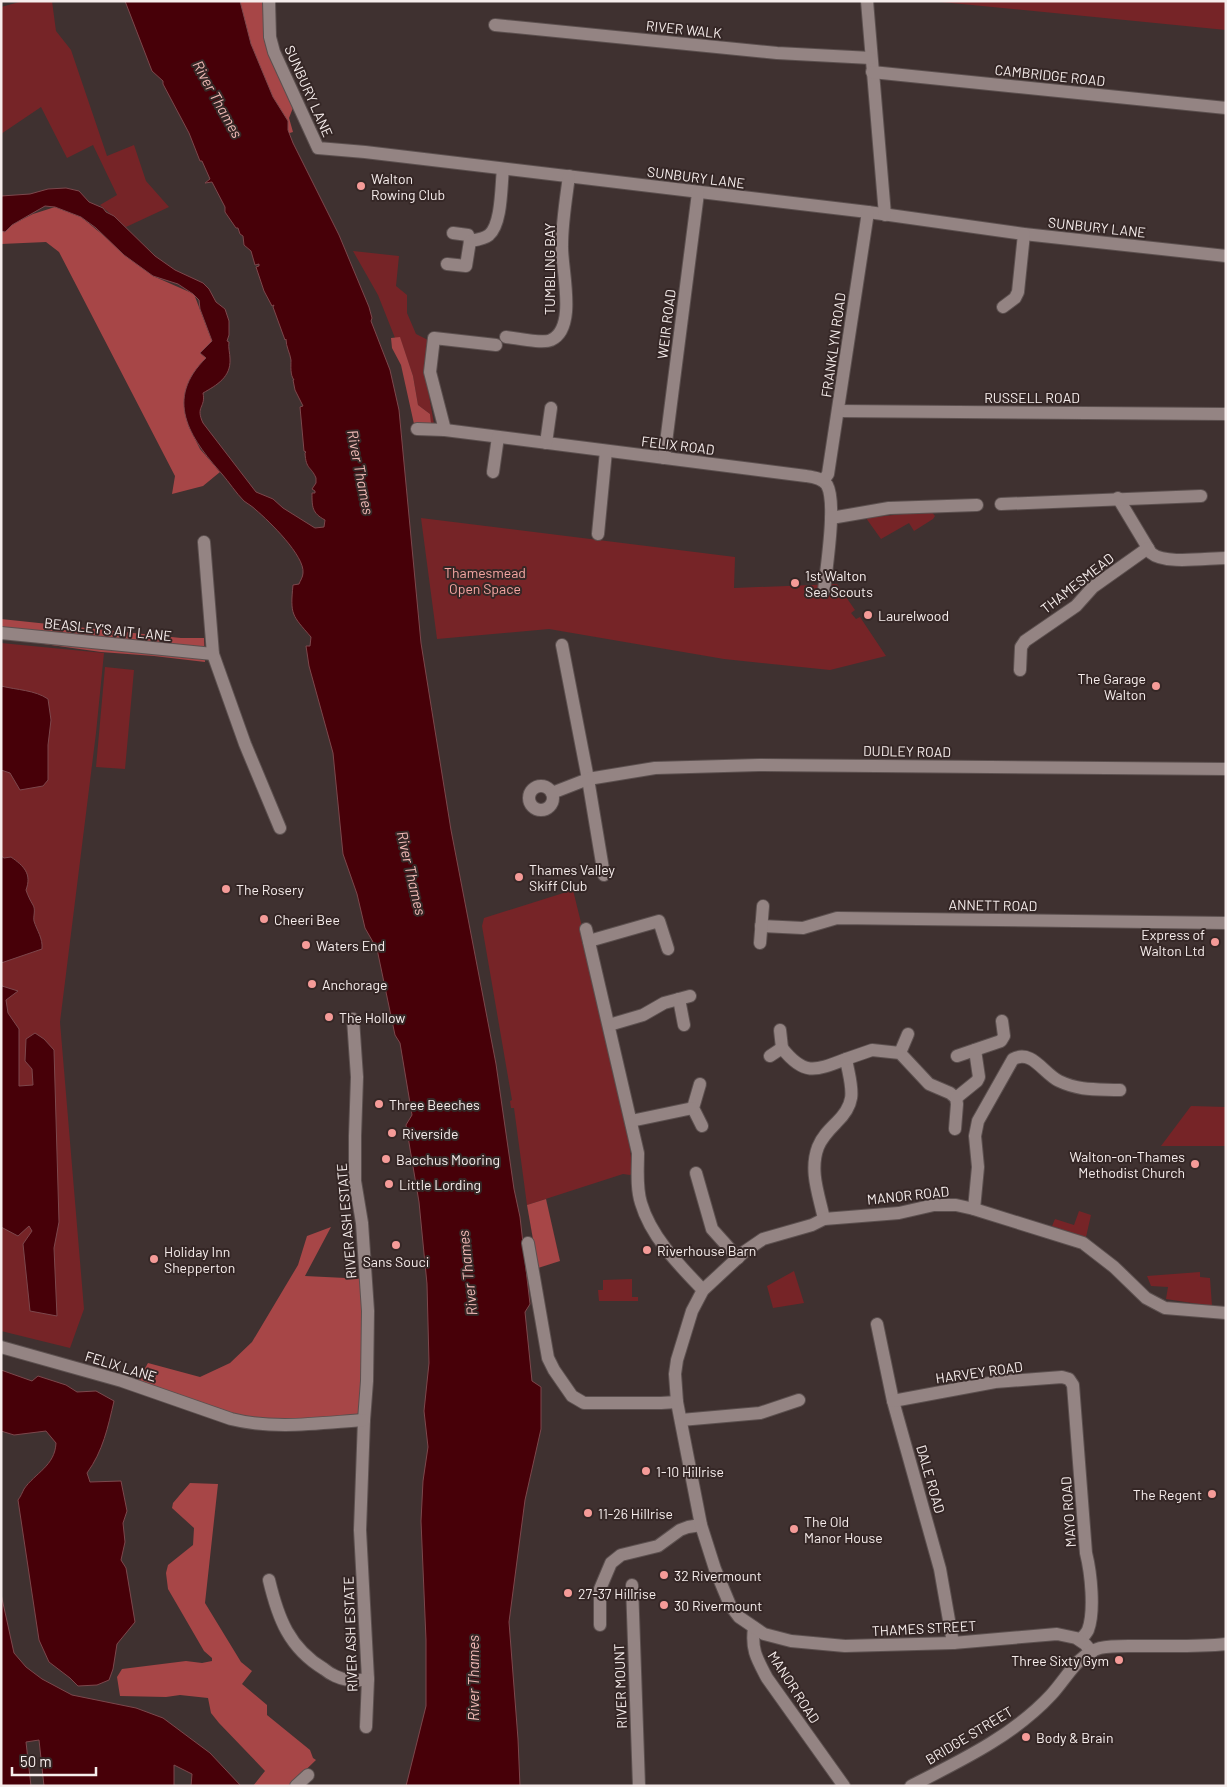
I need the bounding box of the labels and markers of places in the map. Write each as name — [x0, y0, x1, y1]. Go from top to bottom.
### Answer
place label: Walton Rowing Club — [371, 170, 445, 203]
marker: Walton Rowing Club — [355, 180, 367, 192]
place label: 1st Walton Sea Scouts — [805, 567, 873, 600]
marker: 1st Walton Sea Scouts — [789, 577, 801, 589]
place label: Laurelwood — [878, 607, 949, 624]
marker: Laurelwood — [862, 609, 874, 621]
place label: The Garage Walton — [1078, 670, 1146, 703]
marker: The Garage Walton — [1150, 680, 1162, 692]
place label: Thames Valley Skiff Club — [529, 861, 615, 894]
marker: Thames Valley Skiff Club — [513, 871, 525, 883]
place label: The Rosery — [236, 881, 305, 898]
marker: The Rosery — [220, 883, 232, 895]
place label: Cheeri Bee — [274, 911, 340, 928]
marker: Cheeri Bee — [258, 913, 270, 925]
place label: Express of Walton Ltd — [1140, 926, 1205, 959]
marker: Express of Walton Ltd — [1209, 936, 1221, 948]
place label: Waters End — [316, 937, 385, 954]
marker: Waters End — [300, 939, 312, 951]
place label: Anchorage — [322, 976, 387, 993]
marker: Anchorage — [306, 978, 318, 990]
place label: The Hollow — [339, 1009, 405, 1026]
marker: The Hollow — [323, 1011, 335, 1023]
place label: Three Beeches — [389, 1096, 480, 1113]
marker: Three Beeches — [373, 1098, 385, 1110]
place label: Riverside — [402, 1125, 458, 1142]
marker: Riverside — [386, 1127, 398, 1139]
place label: Walton-on-Thames Methodist Church — [1069, 1148, 1185, 1181]
place label: Bacchus Mooring — [396, 1151, 500, 1168]
marker: Bacchus Mooring — [380, 1153, 392, 1165]
marker: Walton-on-Thames Methodist Church — [1189, 1158, 1201, 1170]
place label: Little Lording — [399, 1176, 481, 1193]
marker: Little Lording — [383, 1178, 395, 1190]
marker: Sans Souci — [390, 1239, 402, 1251]
place label: Riverhouse Barn — [657, 1242, 756, 1259]
place label: Holiday Inn Shepperton — [164, 1243, 235, 1276]
marker: Riverhouse Barn — [641, 1244, 653, 1256]
marker: Holiday Inn Shepperton — [148, 1253, 160, 1265]
place label: Sans Souci — [363, 1253, 429, 1270]
place label: 1-10 Hillrise — [656, 1463, 724, 1480]
marker: 1-10 Hillrise — [640, 1465, 652, 1477]
place label: The Regent — [1133, 1486, 1202, 1503]
marker: The Regent — [1206, 1488, 1218, 1500]
place label: 11-26 Hillrise — [598, 1505, 673, 1522]
marker: 11-26 Hillrise — [582, 1507, 594, 1519]
place label: The Old Manor House — [804, 1513, 883, 1546]
marker: The Old Manor House — [788, 1523, 800, 1535]
place label: 32 Rivermount — [674, 1567, 762, 1584]
marker: 32 Rivermount — [658, 1569, 670, 1581]
place label: 27-37 Hillrise — [578, 1585, 656, 1602]
marker: 27-37 Hillrise — [562, 1587, 574, 1599]
place label: 30 Rivermount — [674, 1597, 762, 1614]
marker: 30 Rivermount — [658, 1599, 670, 1611]
place label: Three Sixty Gym — [1011, 1652, 1109, 1669]
marker: Three Sixty Gym — [1113, 1654, 1125, 1666]
place label: Body & Brain — [1036, 1729, 1113, 1746]
marker: Body & Brain — [1020, 1731, 1032, 1743]

